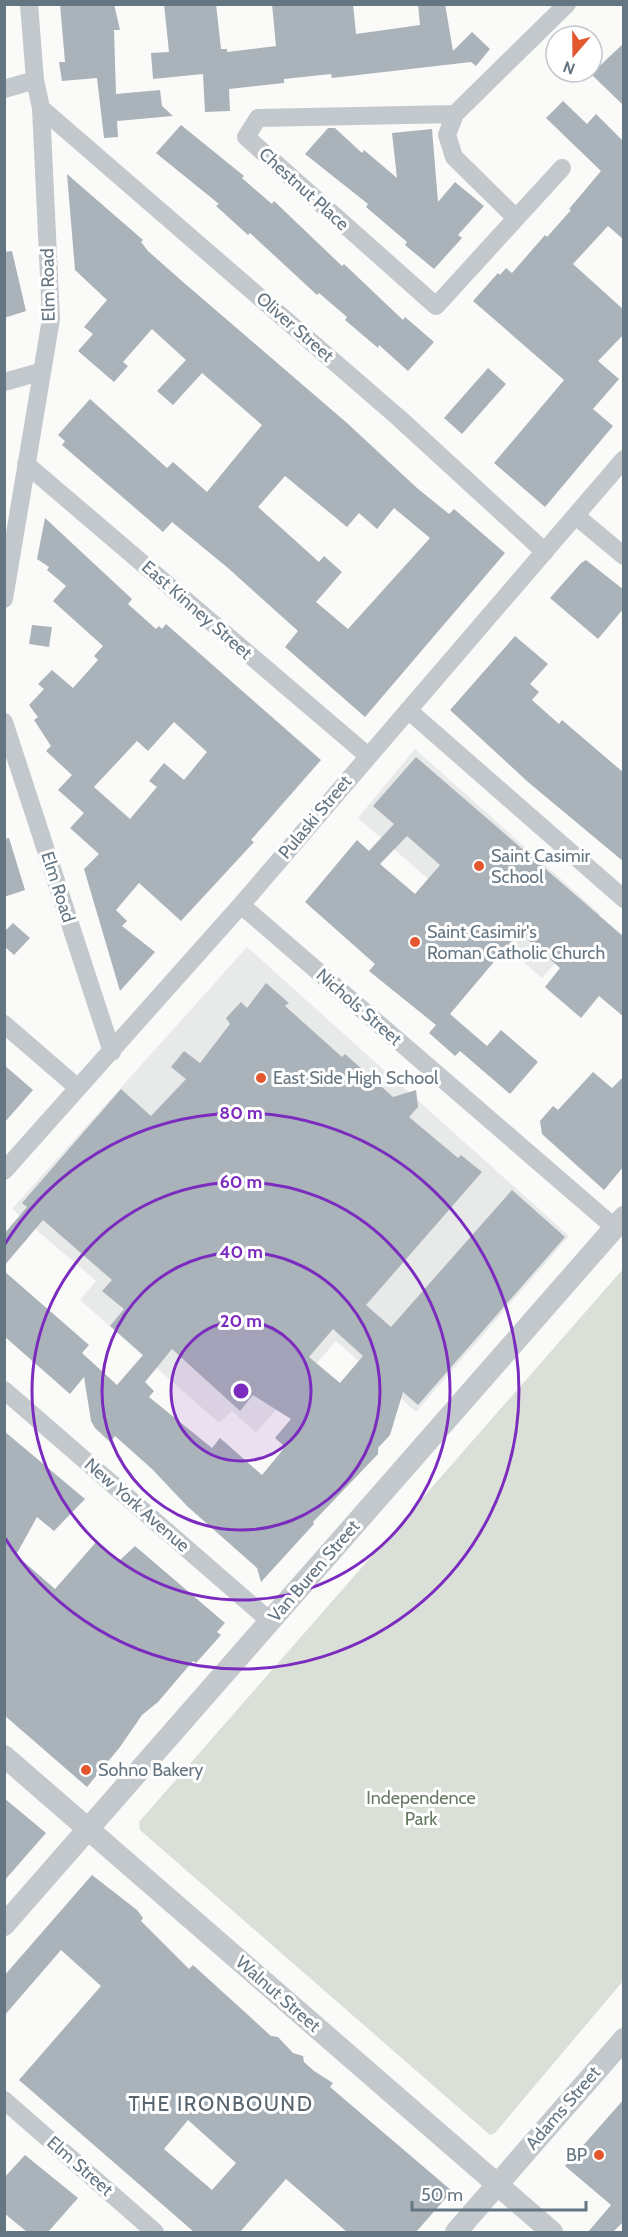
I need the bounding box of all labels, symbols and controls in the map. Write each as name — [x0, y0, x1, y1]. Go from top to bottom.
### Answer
north arrow — [544, 24, 604, 84]
text: N — [560, 57, 578, 78]
street label: Chestnut Place — [254, 143, 354, 235]
street label: Elm Road — [36, 248, 60, 322]
street label: Oliver Street — [252, 287, 338, 367]
street label: East Kinney Street — [137, 556, 257, 664]
street label: Pulaski Street — [274, 771, 356, 863]
place label: Saint Casimir School — [491, 845, 591, 888]
street label: Elm Road — [36, 849, 80, 925]
marker: Saint Casimir School — [472, 859, 486, 873]
place label: Saint Casimir's Roman Catholic Church — [427, 921, 605, 964]
marker: Saint Casimir's Roman Catholic Church — [408, 935, 422, 949]
street label: Nichols Street — [312, 964, 406, 1050]
place label: East Side High School — [273, 1067, 439, 1089]
marker: East Side High School — [254, 1071, 268, 1085]
text: 80 m — [219, 1102, 263, 1124]
text: 60 m — [220, 1171, 262, 1193]
text: 40 m — [219, 1241, 263, 1263]
text: 20 m — [220, 1310, 262, 1332]
centre of rings — [231, 1381, 251, 1401]
street label: New York Avenue — [80, 1453, 194, 1557]
street label: Van Buren Street — [264, 1515, 364, 1627]
place label: Sohno Bakery — [98, 1759, 203, 1781]
marker: Sohno Bakery — [79, 1763, 93, 1777]
park label: Independence Park — [366, 1787, 476, 1830]
street label: Walnut Street — [231, 1951, 325, 2037]
street label: Adams Street — [521, 2062, 605, 2154]
district label: THE IRONBOUND — [129, 2091, 313, 2116]
street label: Elm Street — [42, 2131, 118, 2201]
place label: BP — [566, 2144, 587, 2166]
marker: BP — [592, 2148, 606, 2162]
scale bar — [412, 2174, 586, 2212]
text: 50 m — [421, 2184, 463, 2206]

